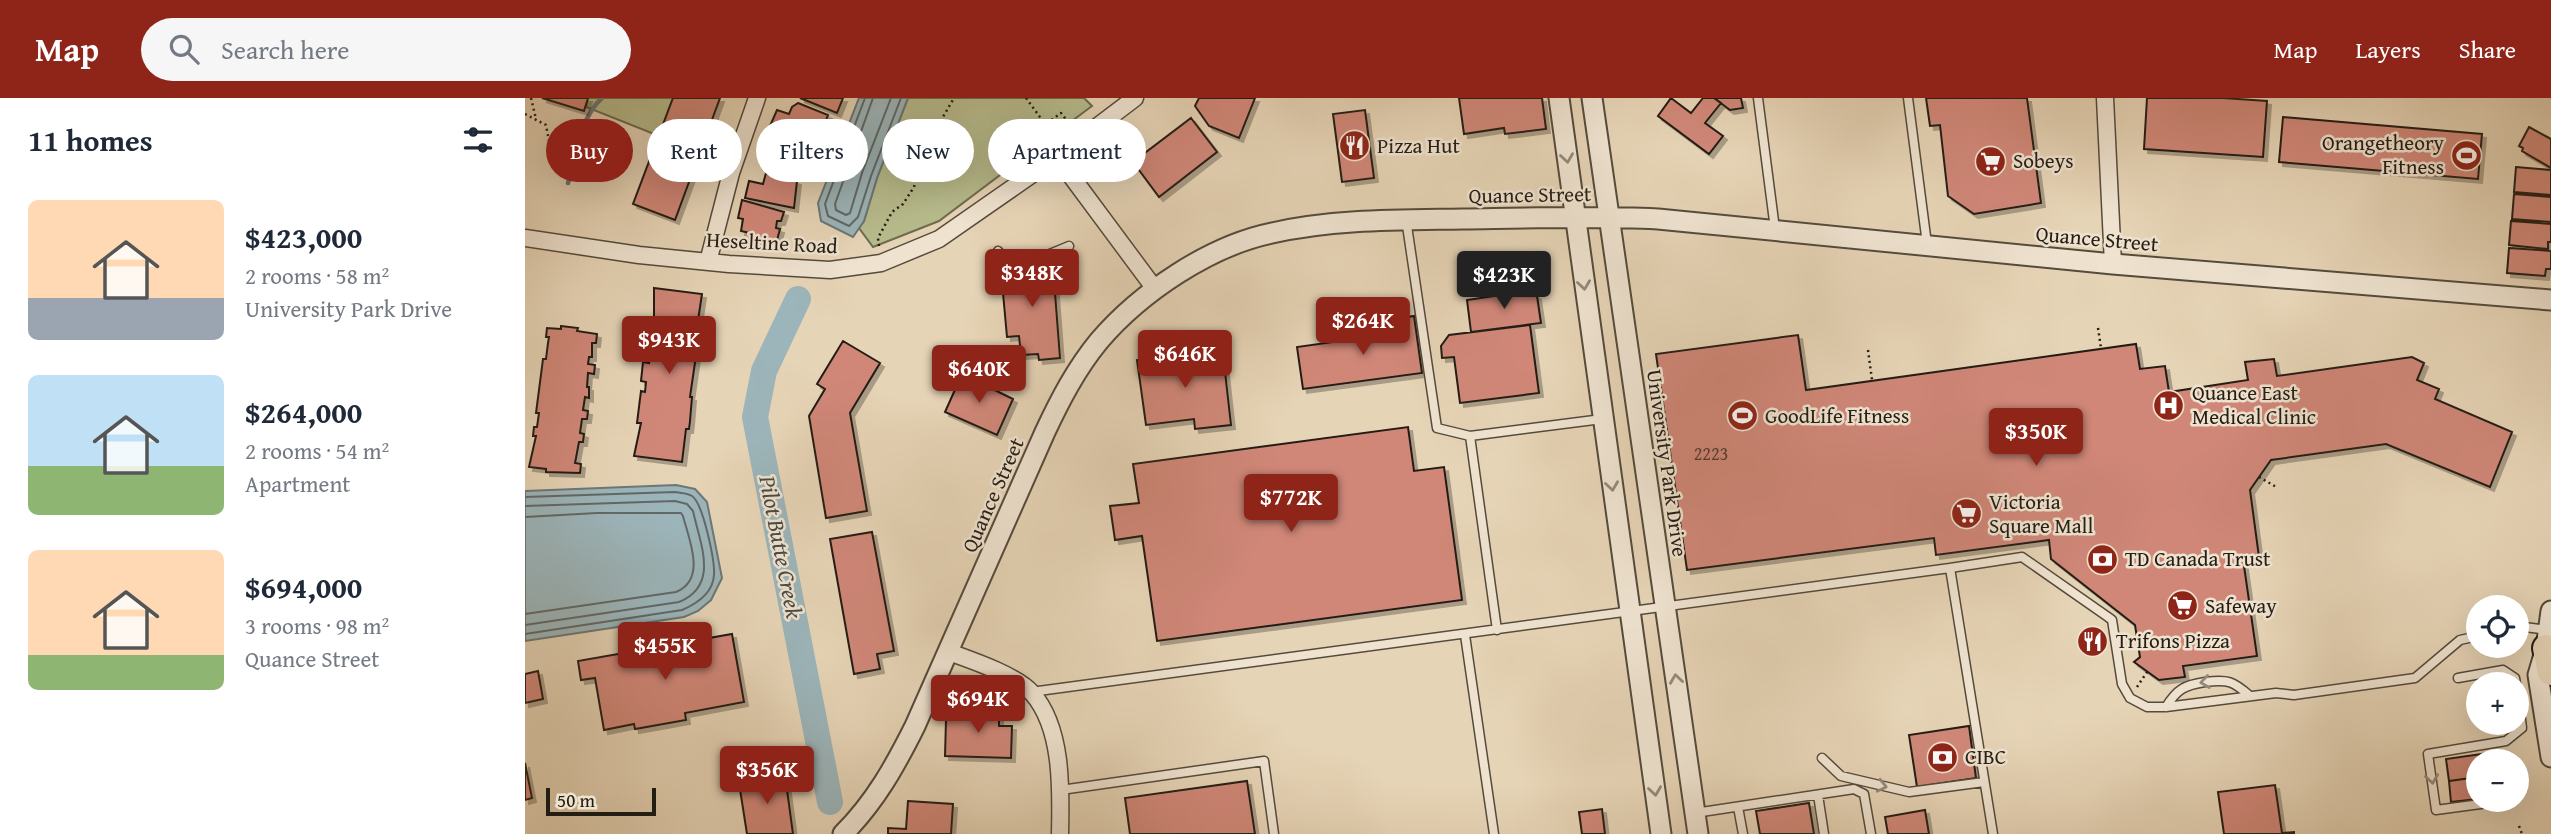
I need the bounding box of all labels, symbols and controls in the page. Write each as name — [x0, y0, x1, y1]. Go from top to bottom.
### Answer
search box — [141, 18, 631, 81]
text: Map — [35, 25, 99, 73]
icon: search — [165, 30, 203, 68]
text: Search here — [221, 30, 349, 69]
text: Map — [2274, 32, 2317, 67]
text: Layers — [2355, 32, 2421, 67]
text: Share — [2459, 32, 2516, 67]
text: 11 homes — [28, 118, 153, 162]
chip: Buy — [546, 119, 633, 182]
chip: Rent — [647, 119, 742, 182]
chip: Filters — [756, 119, 868, 182]
chip: New — [882, 119, 974, 182]
chip: Apartment — [988, 119, 1146, 182]
icon: filters — [459, 121, 497, 159]
place label: Orangetheory Fitness — [2322, 127, 2445, 182]
restaurant icon: Pizza Hut — [1337, 129, 1371, 163]
place label: Pizza Hut — [1377, 130, 1460, 161]
sports icon: Orangetheory Fitness — [2450, 138, 2484, 172]
supermarket icon: Sobeys — [1973, 144, 2007, 178]
place label: Sobeys — [2013, 145, 2074, 176]
one-way arrow — [1560, 152, 1575, 164]
street label: Quance Street — [1468, 178, 1592, 211]
text: $423,000 — [245, 215, 362, 259]
street label: Quance Street — [2035, 218, 2160, 259]
street label: Heseltine Road — [706, 224, 839, 261]
icon: home — [84, 228, 168, 312]
pin: $348K — [983, 250, 1081, 309]
pin: $423K — [1455, 252, 1553, 311]
text: $348K — [1001, 255, 1063, 288]
text: $423K — [1473, 257, 1535, 290]
text: 2 rooms · 58 m² — [245, 259, 389, 292]
one-way arrow — [1577, 279, 1592, 291]
text: University Park Drive — [245, 292, 452, 325]
pin: $264K — [1314, 298, 1412, 357]
text: $264K — [1332, 303, 1394, 336]
pin: $943K — [620, 316, 718, 376]
text: $943K — [638, 322, 700, 355]
pin: $646K — [1136, 330, 1234, 390]
text: $646K — [1154, 336, 1216, 369]
pin: $640K — [930, 345, 1028, 405]
text: $640K — [948, 351, 1010, 384]
street label: University Park Drive — [1639, 367, 1696, 559]
place label: Quance East Medical Clinic — [2192, 377, 2316, 432]
hospital icon: Quance East Medical Clinic — [2152, 388, 2186, 422]
text: $264,000 — [245, 390, 362, 434]
sports icon: GoodLife Fitness — [1725, 399, 1759, 433]
place label: GoodLife Fitness — [1765, 400, 1909, 431]
icon: home — [84, 403, 168, 487]
pin: $350K — [1987, 408, 2085, 468]
text: $350K — [2005, 414, 2067, 447]
street label: Quance Street — [953, 432, 1032, 557]
text: 2 rooms · 54 m² — [245, 434, 389, 467]
house number: 2223 — [1694, 440, 1728, 467]
text: Apartment — [245, 467, 350, 500]
water label: Pilot Butte Creek — [751, 472, 812, 622]
pin: $772K — [1242, 474, 1340, 534]
text: $772K — [1260, 480, 1322, 513]
one-way arrow — [1604, 480, 1619, 492]
place label: Victoria Square Mall — [1989, 486, 2093, 541]
supermarket icon: Victoria Square Mall — [1949, 497, 1983, 531]
bank icon: TD Canada Trust — [2085, 542, 2119, 576]
place label: TD Canada Trust — [2125, 543, 2271, 574]
text: $694,000 — [245, 565, 362, 609]
icon: home — [84, 578, 168, 662]
supermarket icon: Safeway — [2165, 589, 2199, 623]
place label: Safeway — [2205, 590, 2277, 621]
map controls — [2466, 595, 2529, 812]
button: locate — [2466, 595, 2529, 658]
text: 3 rooms · 98 m² — [245, 609, 389, 642]
pin: $455K — [616, 622, 714, 682]
restaurant icon: Trifons Pizza — [2076, 624, 2110, 658]
place label: Trifons Pizza — [2116, 625, 2230, 656]
text: $455K — [634, 628, 696, 661]
text: Quance Street — [245, 642, 379, 675]
button: + — [2466, 672, 2529, 735]
one-way arrow — [1669, 673, 1684, 685]
one-way arrow — [2200, 674, 2211, 689]
pin: $694K — [929, 676, 1027, 735]
text: $694K — [947, 681, 1009, 714]
bank icon: CIBC — [1925, 740, 1959, 774]
place label: CIBC — [1965, 741, 2006, 772]
pin: $356K — [718, 746, 816, 806]
button: − — [2466, 749, 2529, 812]
text: $356K — [736, 752, 798, 785]
one-way arrow — [2424, 773, 2439, 784]
one-way arrow — [1876, 778, 1888, 792]
scale bar — [546, 785, 656, 817]
one-way arrow — [1647, 785, 1662, 797]
text: 50 m — [557, 786, 595, 814]

